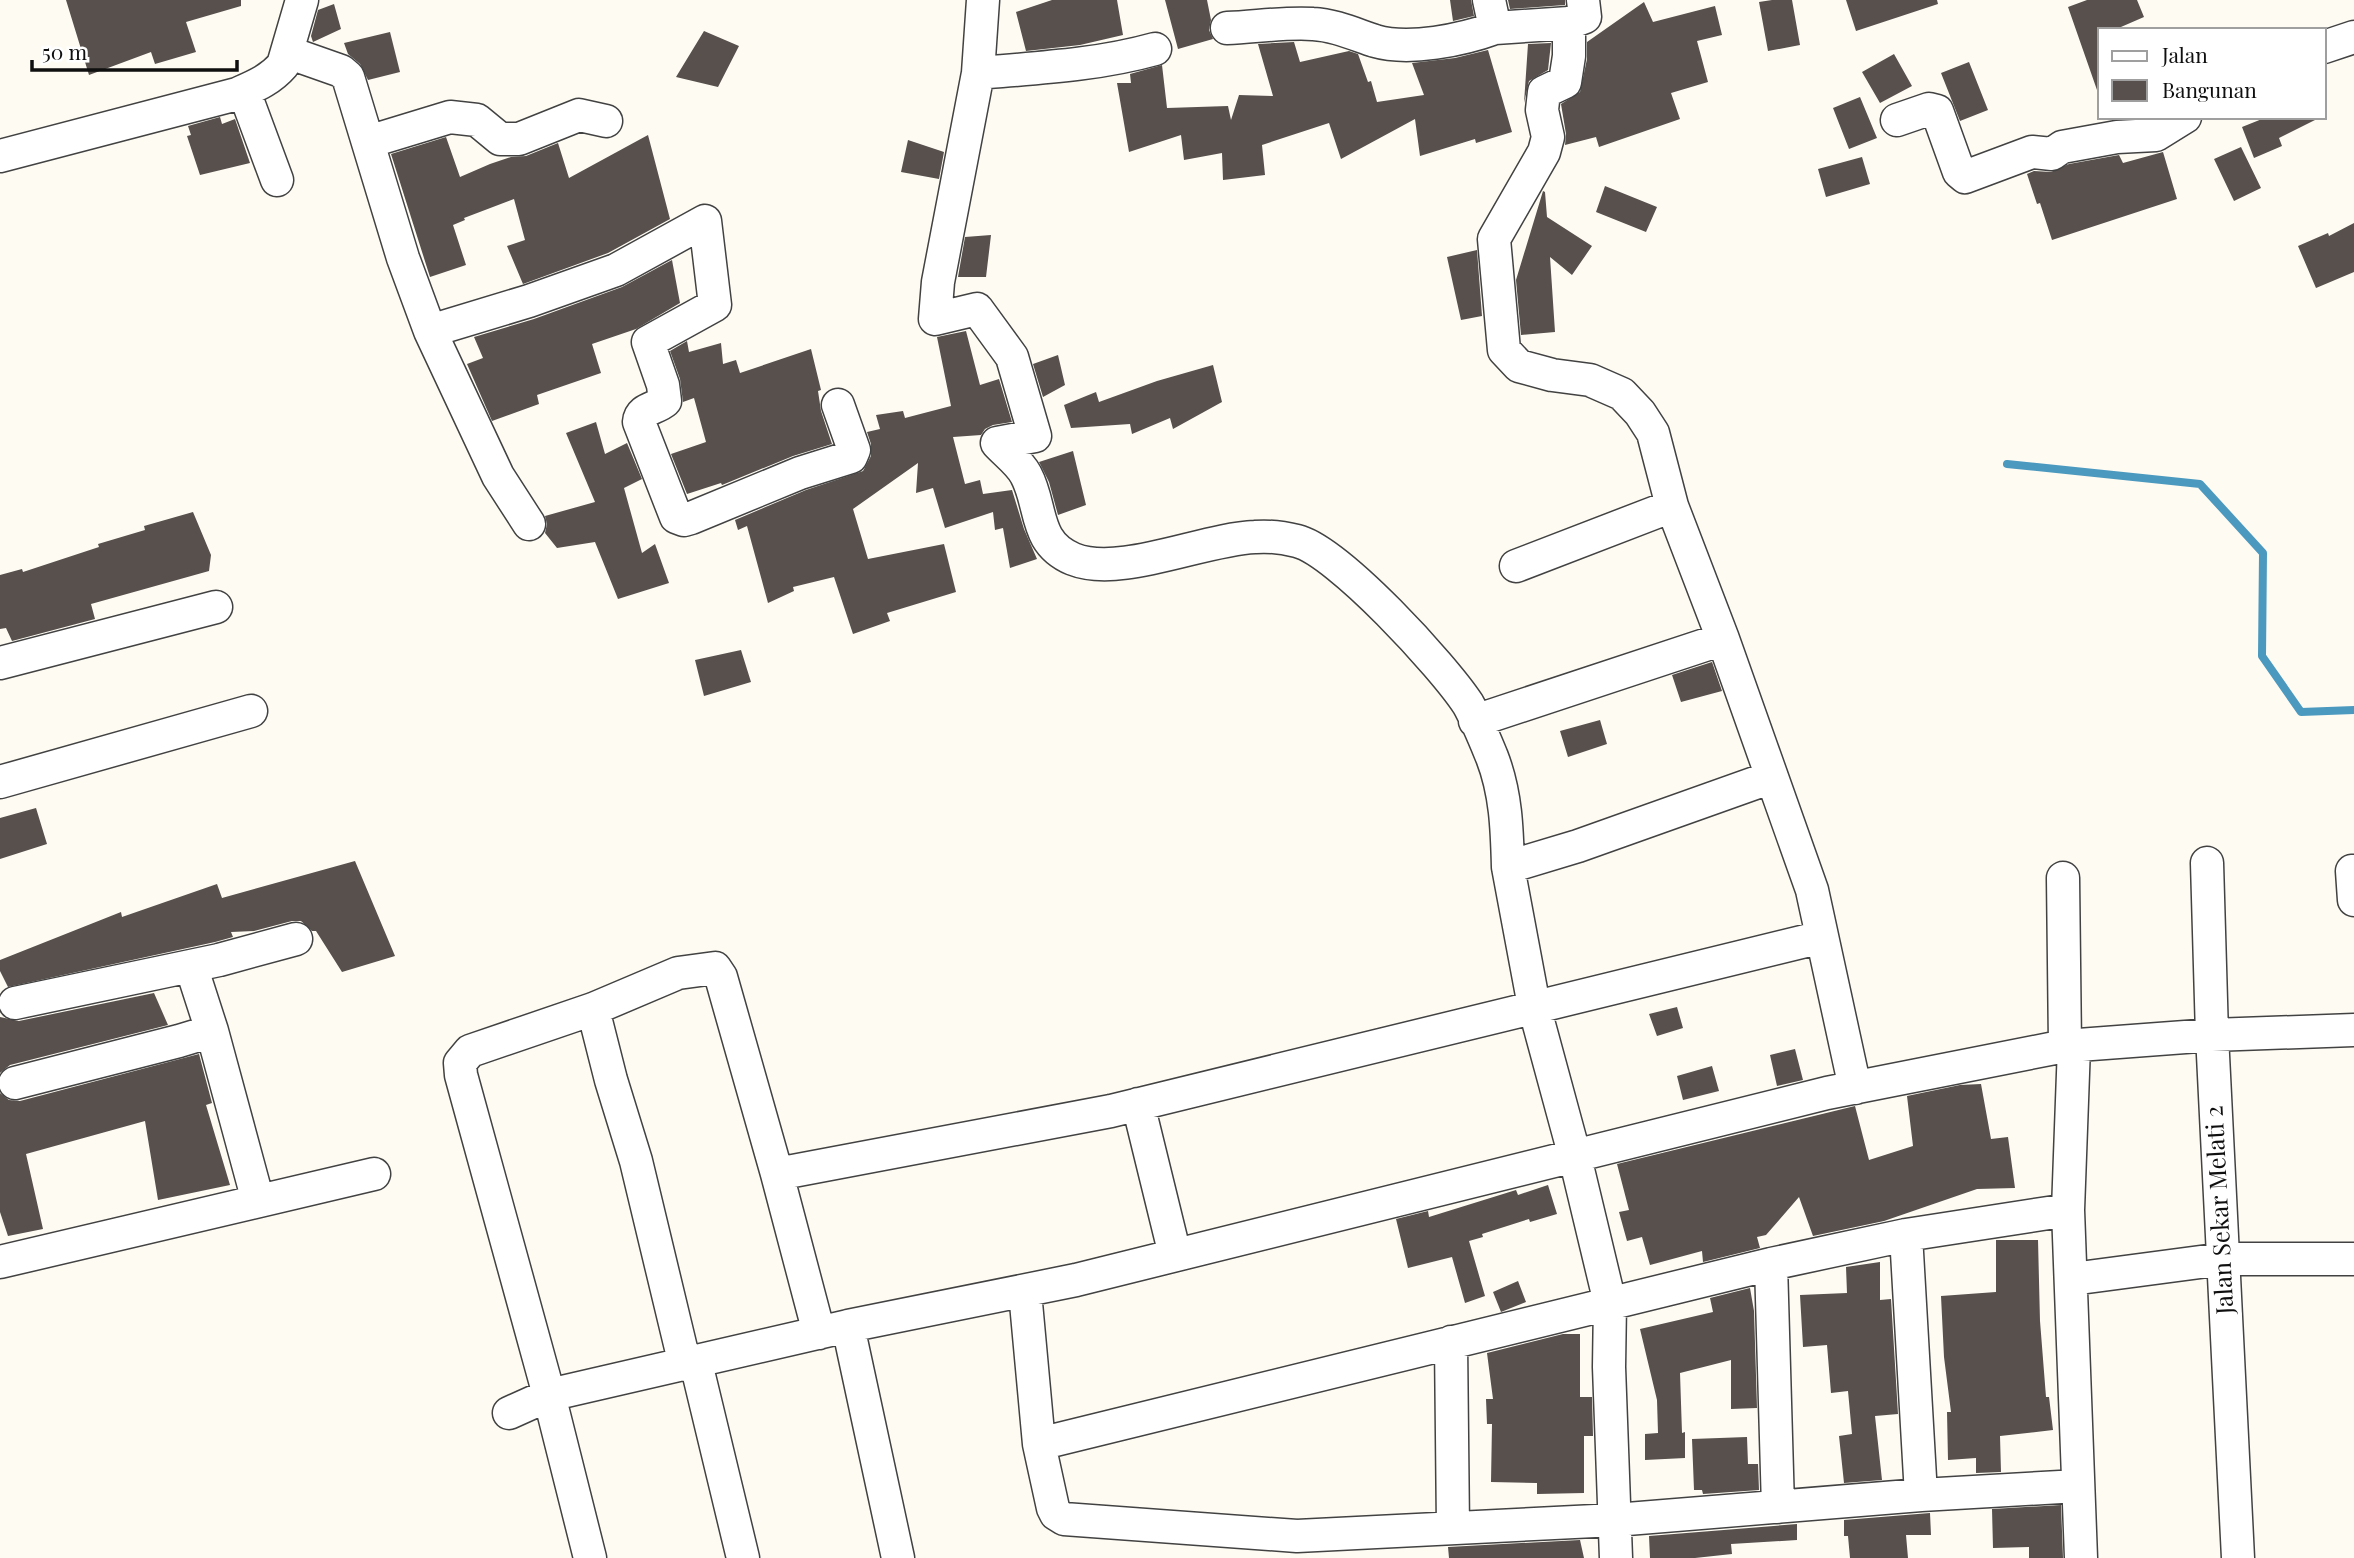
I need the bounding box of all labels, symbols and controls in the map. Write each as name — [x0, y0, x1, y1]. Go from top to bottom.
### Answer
scale bar — [32, 28, 236, 72]
legend — [2098, 28, 2326, 119]
text: 50 m — [42, 37, 88, 65]
text: Jalan — [2161, 40, 2208, 68]
text: Bangunan — [2162, 75, 2257, 103]
street label: Jalan Sekar Melati 2 — [2197, 1105, 2240, 1316]

